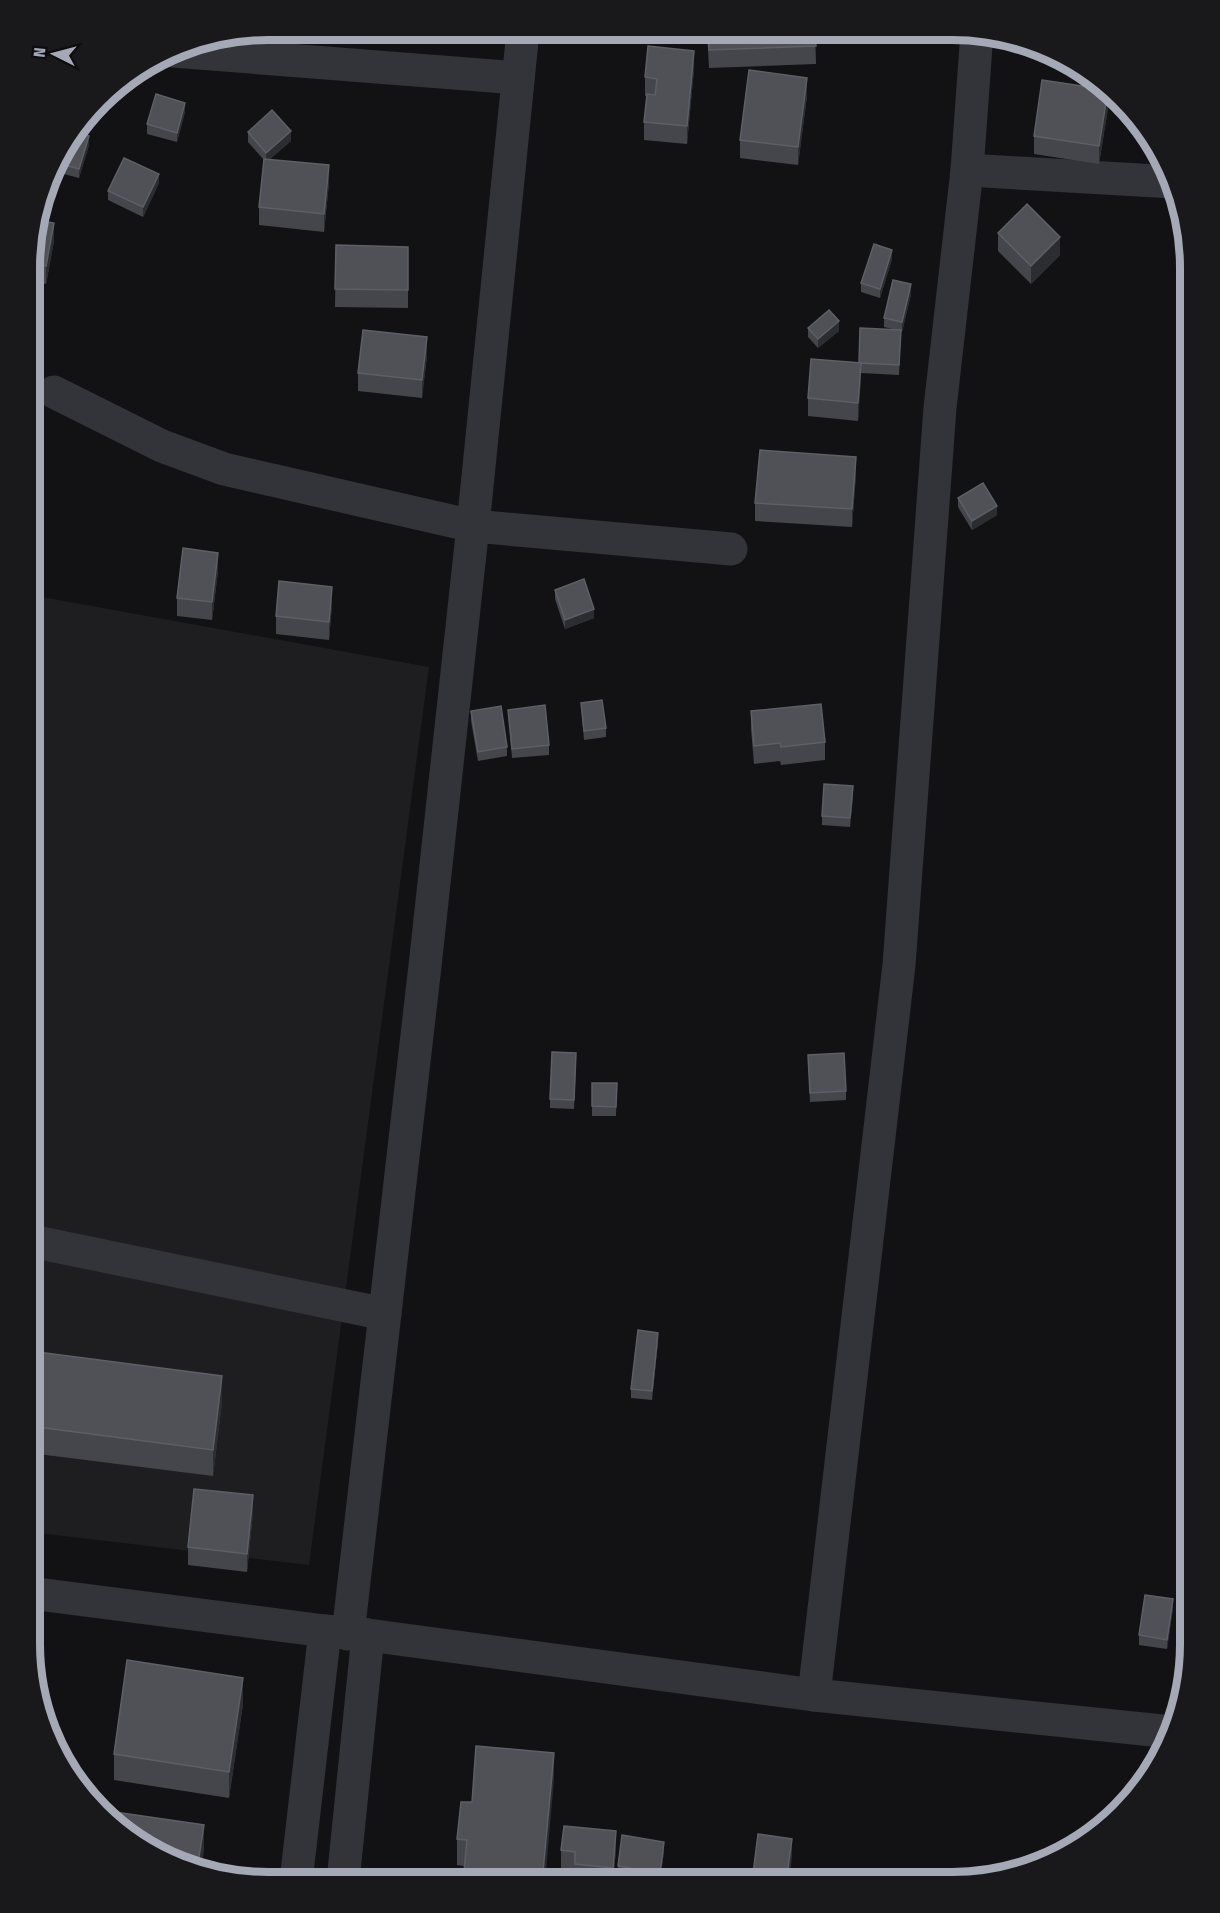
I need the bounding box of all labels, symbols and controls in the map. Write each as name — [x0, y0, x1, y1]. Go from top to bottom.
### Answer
north arrow — [24, 24, 84, 84]
text: N — [30, 47, 50, 58]

